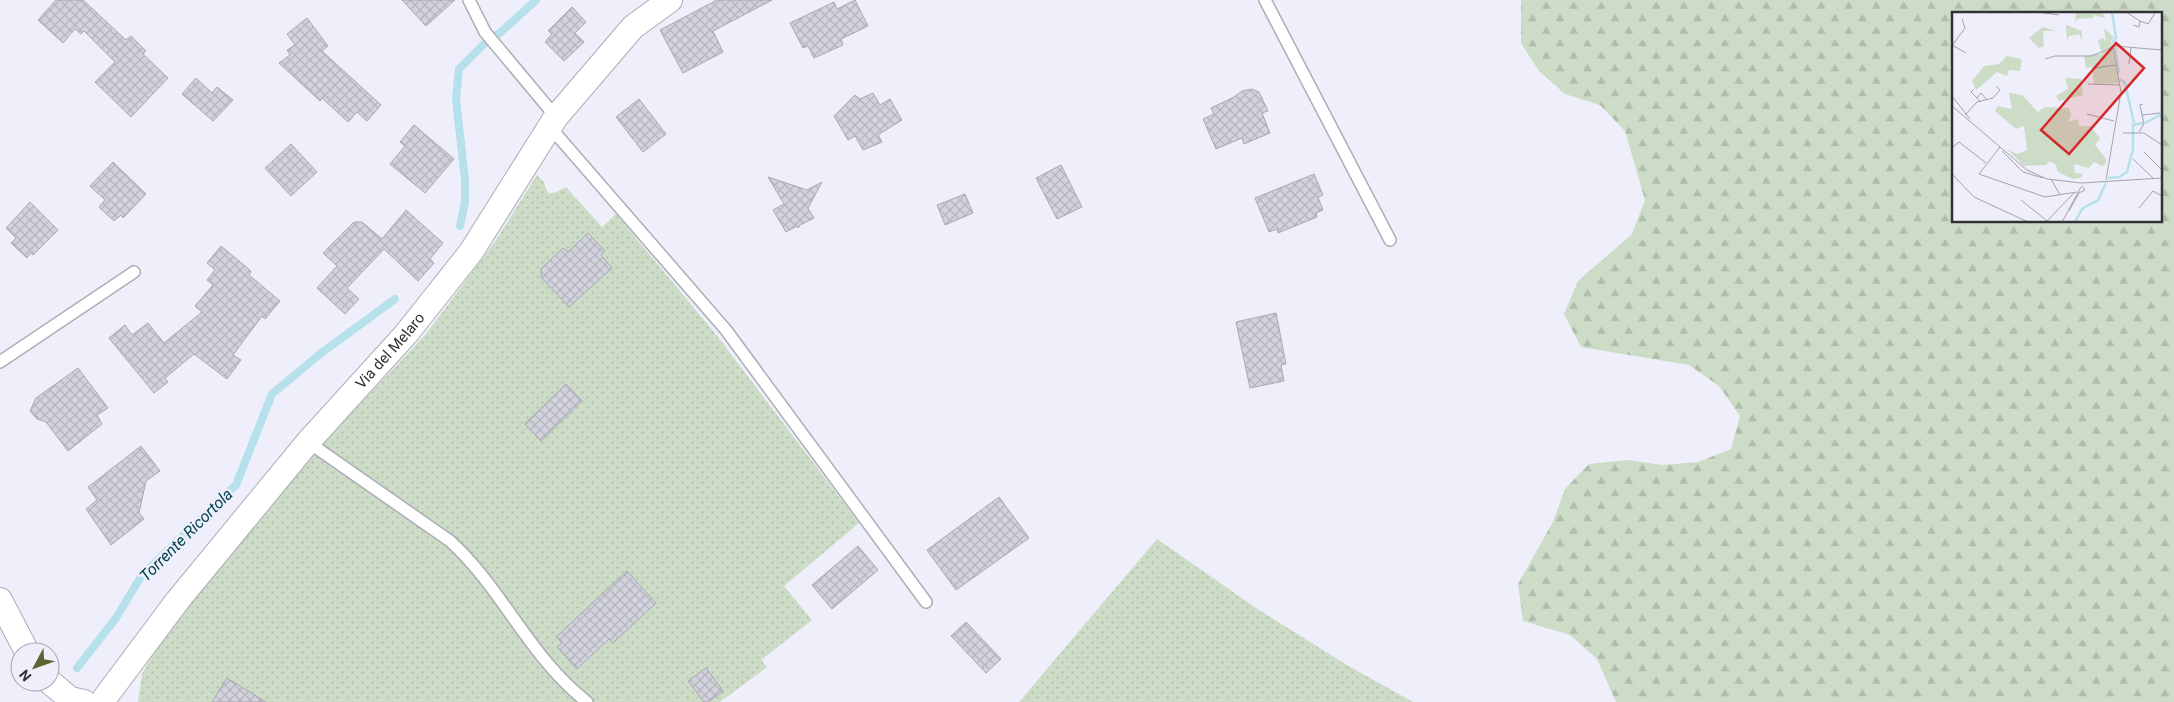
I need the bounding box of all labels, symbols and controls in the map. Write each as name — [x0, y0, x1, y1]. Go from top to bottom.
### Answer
inset map — [1952, 12, 2162, 222]
street label: Via del Melaro — [352, 309, 428, 392]
water label: Torrente Ricortola — [136, 485, 236, 585]
north arrow — [10, 642, 60, 692]
text: N — [16, 667, 34, 685]

